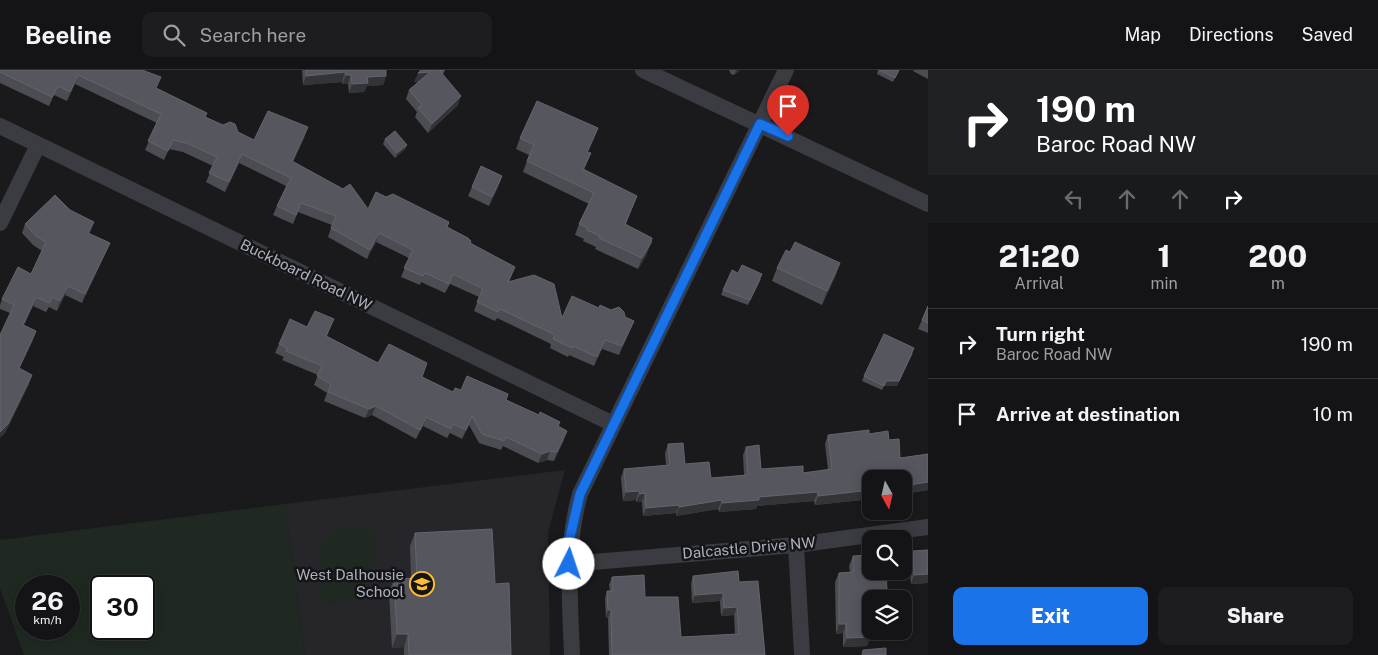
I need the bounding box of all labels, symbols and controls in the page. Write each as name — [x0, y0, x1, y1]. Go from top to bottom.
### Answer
search box — [142, 12, 492, 57]
text: Beeline — [25, 21, 112, 49]
icon: search — [160, 21, 188, 49]
text: Search here — [200, 24, 306, 46]
text: Map — [1124, 24, 1161, 45]
text: Directions — [1189, 24, 1274, 45]
text: Saved — [1302, 24, 1353, 45]
pin — [767, 85, 809, 136]
text: 190 m — [1036, 89, 1136, 130]
icon: right — [953, 90, 1018, 155]
icon: arrive — [774, 92, 802, 120]
text: Baroc Road NW — [1036, 131, 1196, 157]
icon: left — [1060, 185, 1088, 213]
icon: ahead — [1113, 185, 1141, 213]
icon: ahead — [1166, 185, 1194, 213]
icon: right — [1219, 185, 1247, 213]
street label: Buckboard Road NW — [238, 235, 375, 314]
text: 21:20 — [999, 238, 1080, 274]
text: 1 — [1158, 238, 1171, 274]
text: 200 — [1248, 238, 1307, 274]
text: Arrival — [1015, 274, 1064, 293]
text: min — [1151, 274, 1178, 293]
text: m — [1271, 274, 1285, 293]
text: Turn right — [996, 323, 1085, 345]
icon: right — [953, 330, 981, 358]
text: 190 m — [1301, 333, 1353, 355]
text: Baroc Road NW — [996, 345, 1112, 364]
icon: arrive — [953, 400, 981, 428]
text: Arrive at destination — [996, 403, 1180, 425]
text: 10 m — [1313, 403, 1353, 425]
north arrow — [862, 470, 912, 520]
map controls — [862, 470, 912, 640]
button: search — [862, 530, 912, 580]
street label: Dalcastle Drive NW — [682, 533, 816, 562]
position arrow — [542, 537, 594, 589]
place label: West Dalhousie School — [296, 566, 404, 600]
school or university icon: West Dalhousie School — [409, 571, 435, 597]
speed limit sign: 30 — [90, 575, 155, 640]
text: 26 — [31, 586, 64, 616]
button: Exit — [953, 587, 1148, 645]
button: Share — [1158, 587, 1353, 645]
button: layers — [862, 590, 912, 640]
text: km/h — [33, 613, 62, 627]

